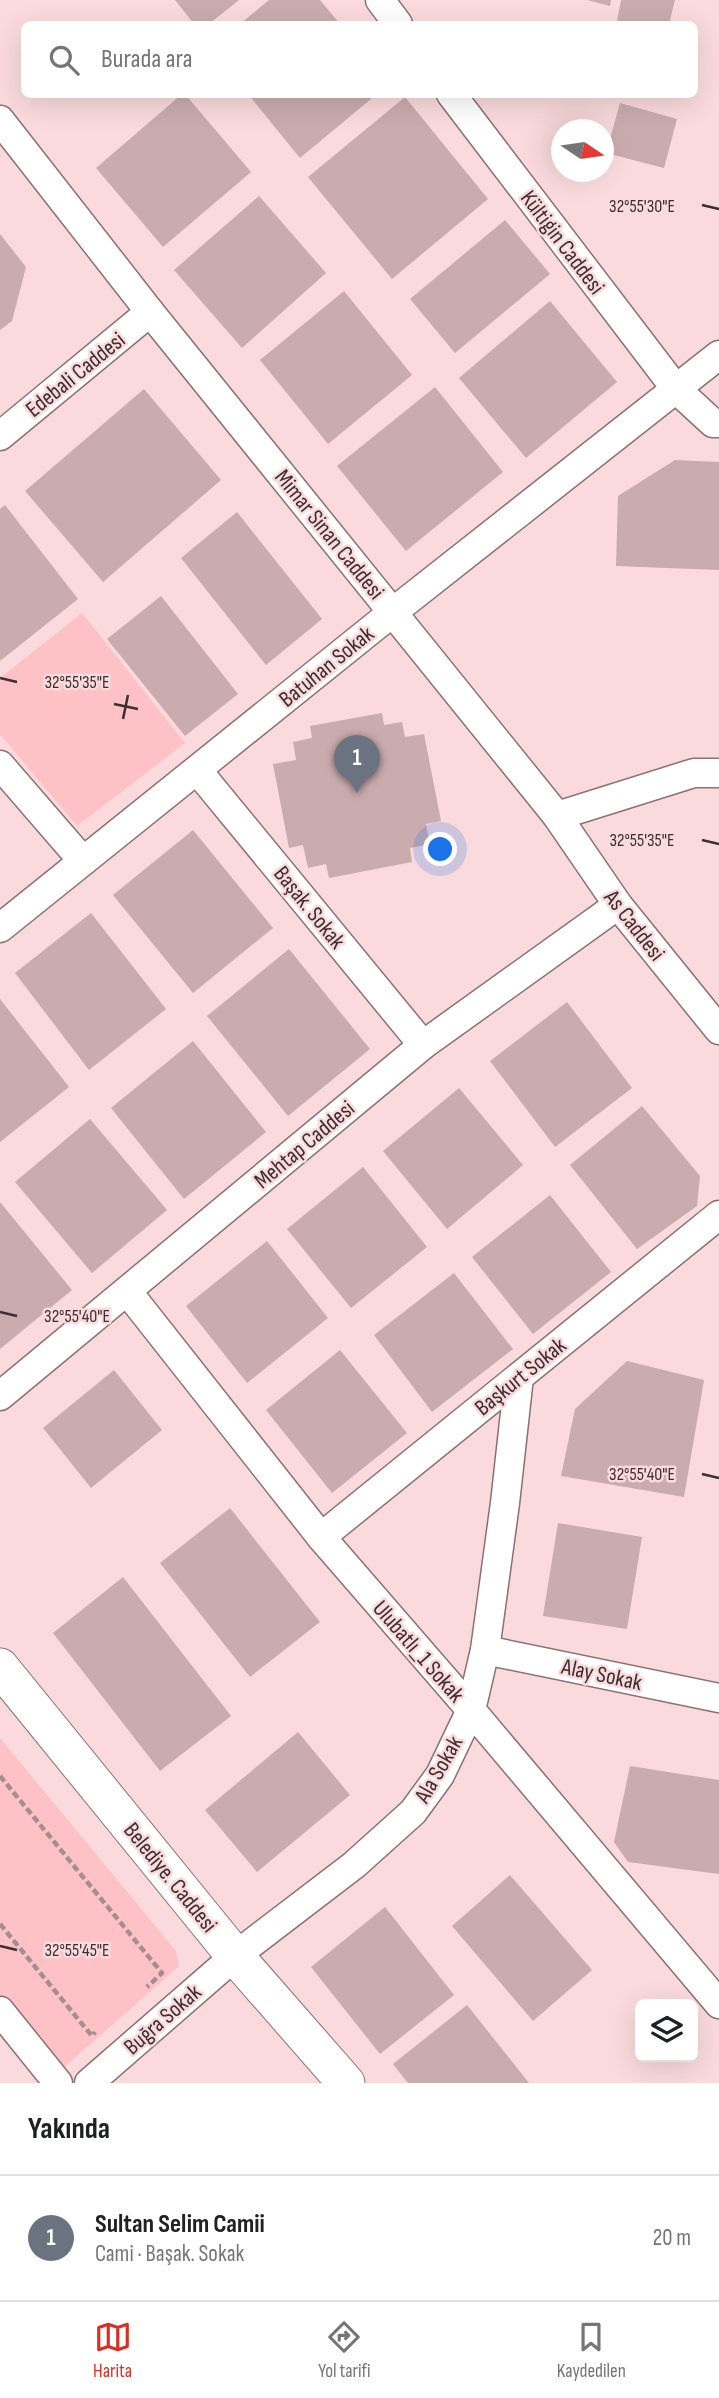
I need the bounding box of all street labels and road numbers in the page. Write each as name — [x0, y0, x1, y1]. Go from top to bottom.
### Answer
street label: Kültigin Caddesi — [514, 185, 610, 300]
street label: Edebali Caddesi — [20, 326, 131, 423]
street label: Mimar Sinan Caddesi — [268, 464, 390, 605]
street label: Batuhan Sokak — [274, 620, 380, 713]
street label: Başak. Sokak — [267, 860, 351, 955]
street label: As Caddesi — [597, 884, 671, 967]
street label: Mehtap Caddesi — [249, 1095, 361, 1195]
street label: Başkurt Sokak — [469, 1331, 572, 1422]
street label: Ulubatlı_1 Sokak — [366, 1595, 470, 1709]
street label: Alay Sokak — [558, 1653, 645, 1697]
street label: Ala Sokak — [408, 1731, 469, 1809]
street label: Belediye. Caddesi — [117, 1817, 223, 1938]
street label: Buğra Sokak — [118, 1978, 207, 2061]

